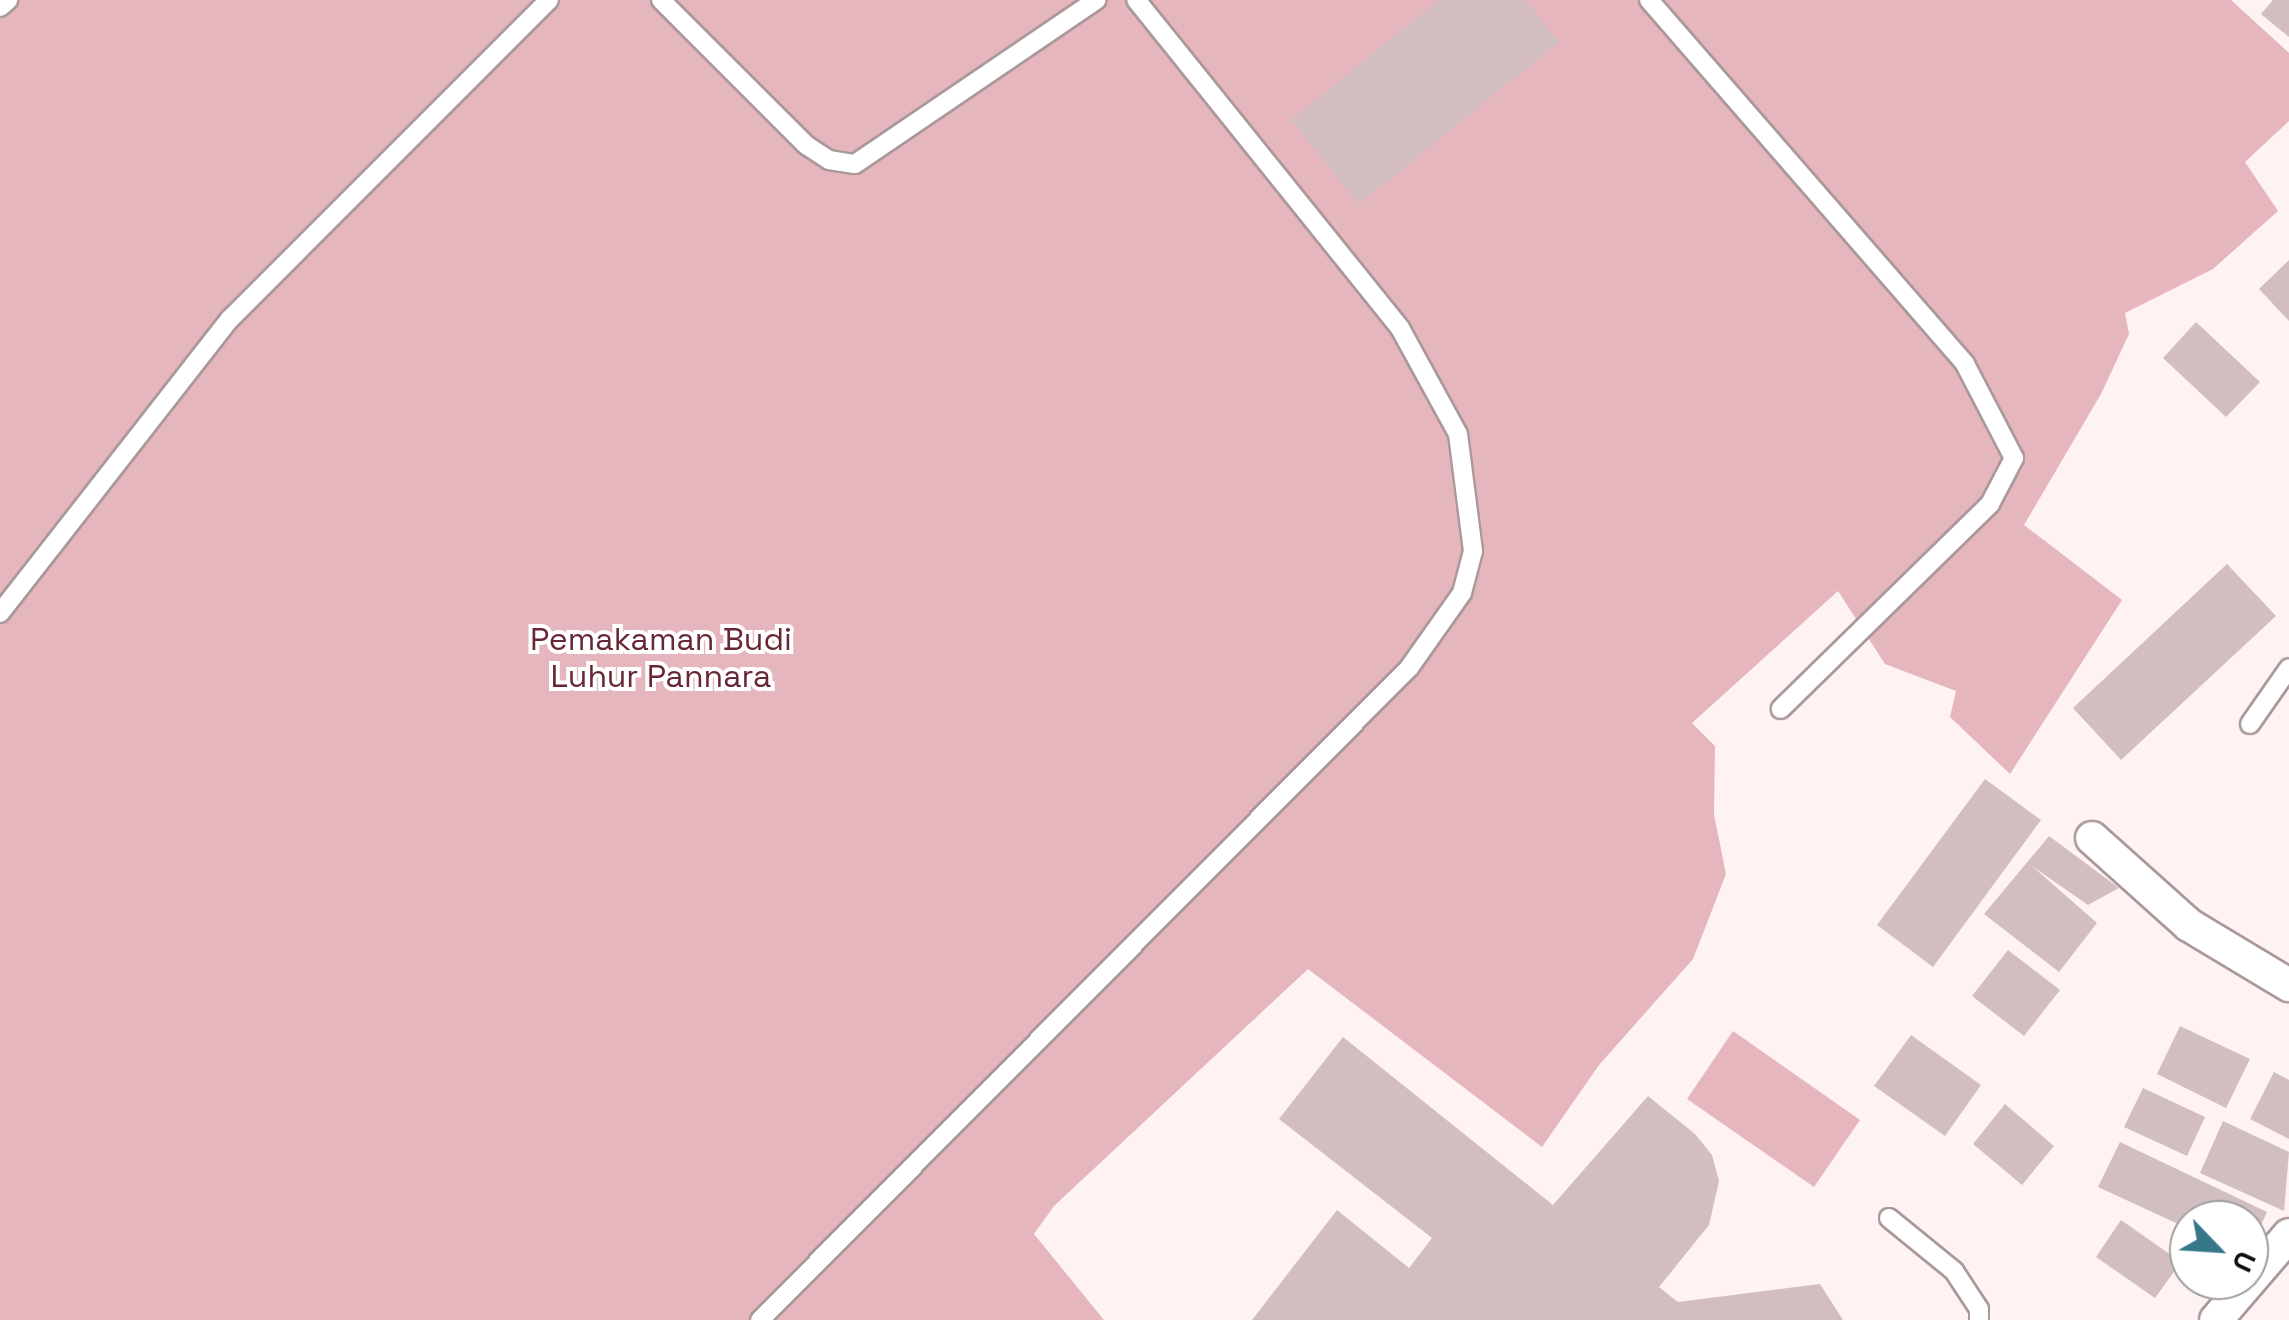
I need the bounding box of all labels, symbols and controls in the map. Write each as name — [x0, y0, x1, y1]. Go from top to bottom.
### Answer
park label: Pemakaman Budi Luhur Pannara — [530, 621, 792, 696]
north arrow — [2169, 1200, 2269, 1300]
text: U — [2224, 1246, 2265, 1278]

